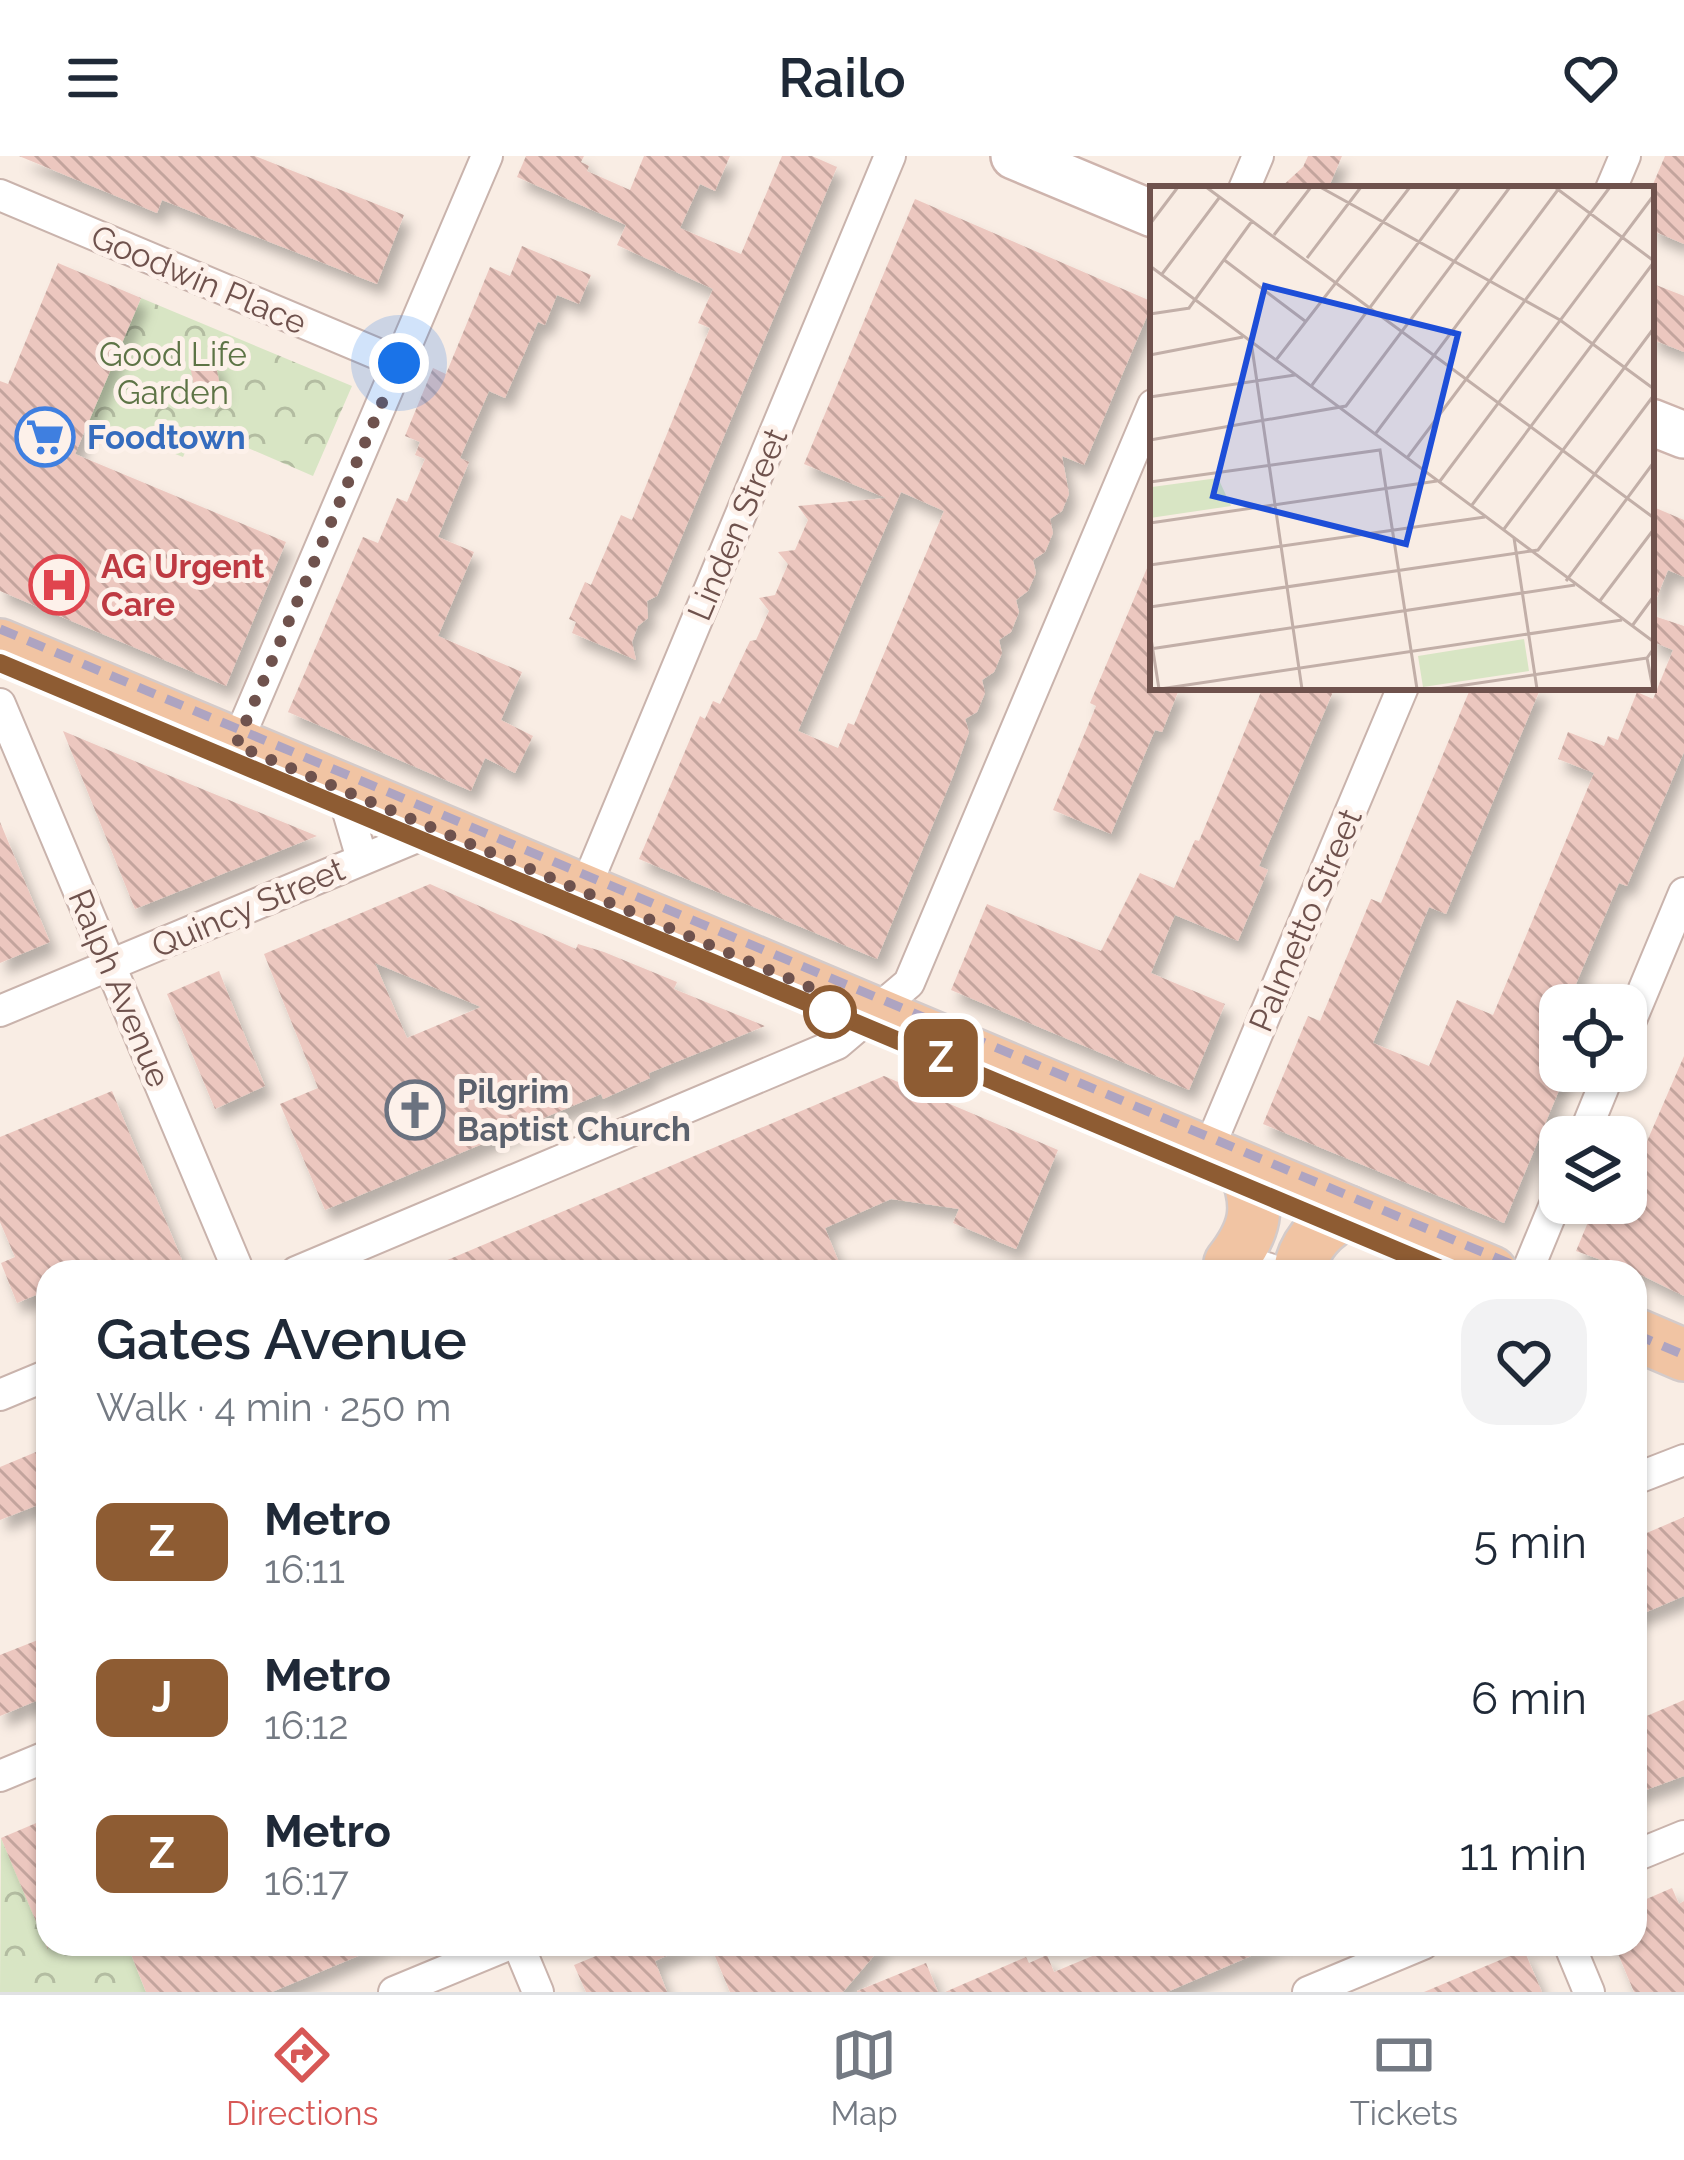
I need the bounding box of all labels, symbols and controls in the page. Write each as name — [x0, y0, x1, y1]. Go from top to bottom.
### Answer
icon: menu — [60, 45, 126, 111]
icon: heart — [1558, 45, 1624, 111]
text: Railo — [778, 46, 906, 110]
inset map — [1150, 186, 1654, 690]
street label: Goodwin Place — [85, 217, 312, 342]
your location — [369, 333, 429, 393]
park label: Good Life Garden — [99, 335, 247, 412]
supermarket icon: Foodtown — [14, 406, 76, 468]
place label: Foodtown — [87, 418, 246, 457]
street label: Linden Street — [680, 422, 795, 626]
place label: AG Urgent Care — [101, 547, 265, 624]
hospital icon: AG Urgent Care — [28, 554, 90, 616]
street label: Palmetto Street — [1241, 803, 1370, 1037]
street label: Quincy Street — [146, 849, 350, 966]
street label: Ralph Avenue — [60, 883, 179, 1093]
map controls — [1539, 984, 1647, 1224]
button: locate — [1539, 984, 1647, 1092]
unlabelled marker — [805, 987, 855, 1037]
line badge: Z — [902, 1019, 980, 1097]
text: Z — [928, 1033, 954, 1082]
place label: Pilgrim Baptist Church — [457, 1072, 691, 1149]
church icon: Pilgrim Baptist Church — [384, 1079, 446, 1141]
button: layers — [1539, 1116, 1647, 1224]
button: heart — [1461, 1299, 1587, 1425]
text: Gates Avenue — [96, 1305, 467, 1372]
text: Walk · 4 min · 250 m — [96, 1384, 451, 1430]
text: Metro — [264, 1493, 391, 1546]
text: 5 min — [1474, 1516, 1587, 1569]
text: Z — [149, 1517, 175, 1566]
text: 16:11 — [264, 1546, 345, 1592]
text: Metro — [264, 1649, 391, 1702]
text: 6 min — [1471, 1672, 1587, 1725]
text: J — [152, 1673, 172, 1722]
text: 16:12 — [264, 1702, 349, 1748]
text: Metro — [264, 1805, 391, 1858]
text: 11 min — [1460, 1828, 1587, 1881]
text: Z — [149, 1829, 175, 1878]
text: 16:17 — [264, 1858, 349, 1904]
tab: Directions — [226, 2022, 378, 2133]
tab: Map — [831, 2022, 898, 2133]
tab: Tickets — [1350, 2022, 1458, 2133]

